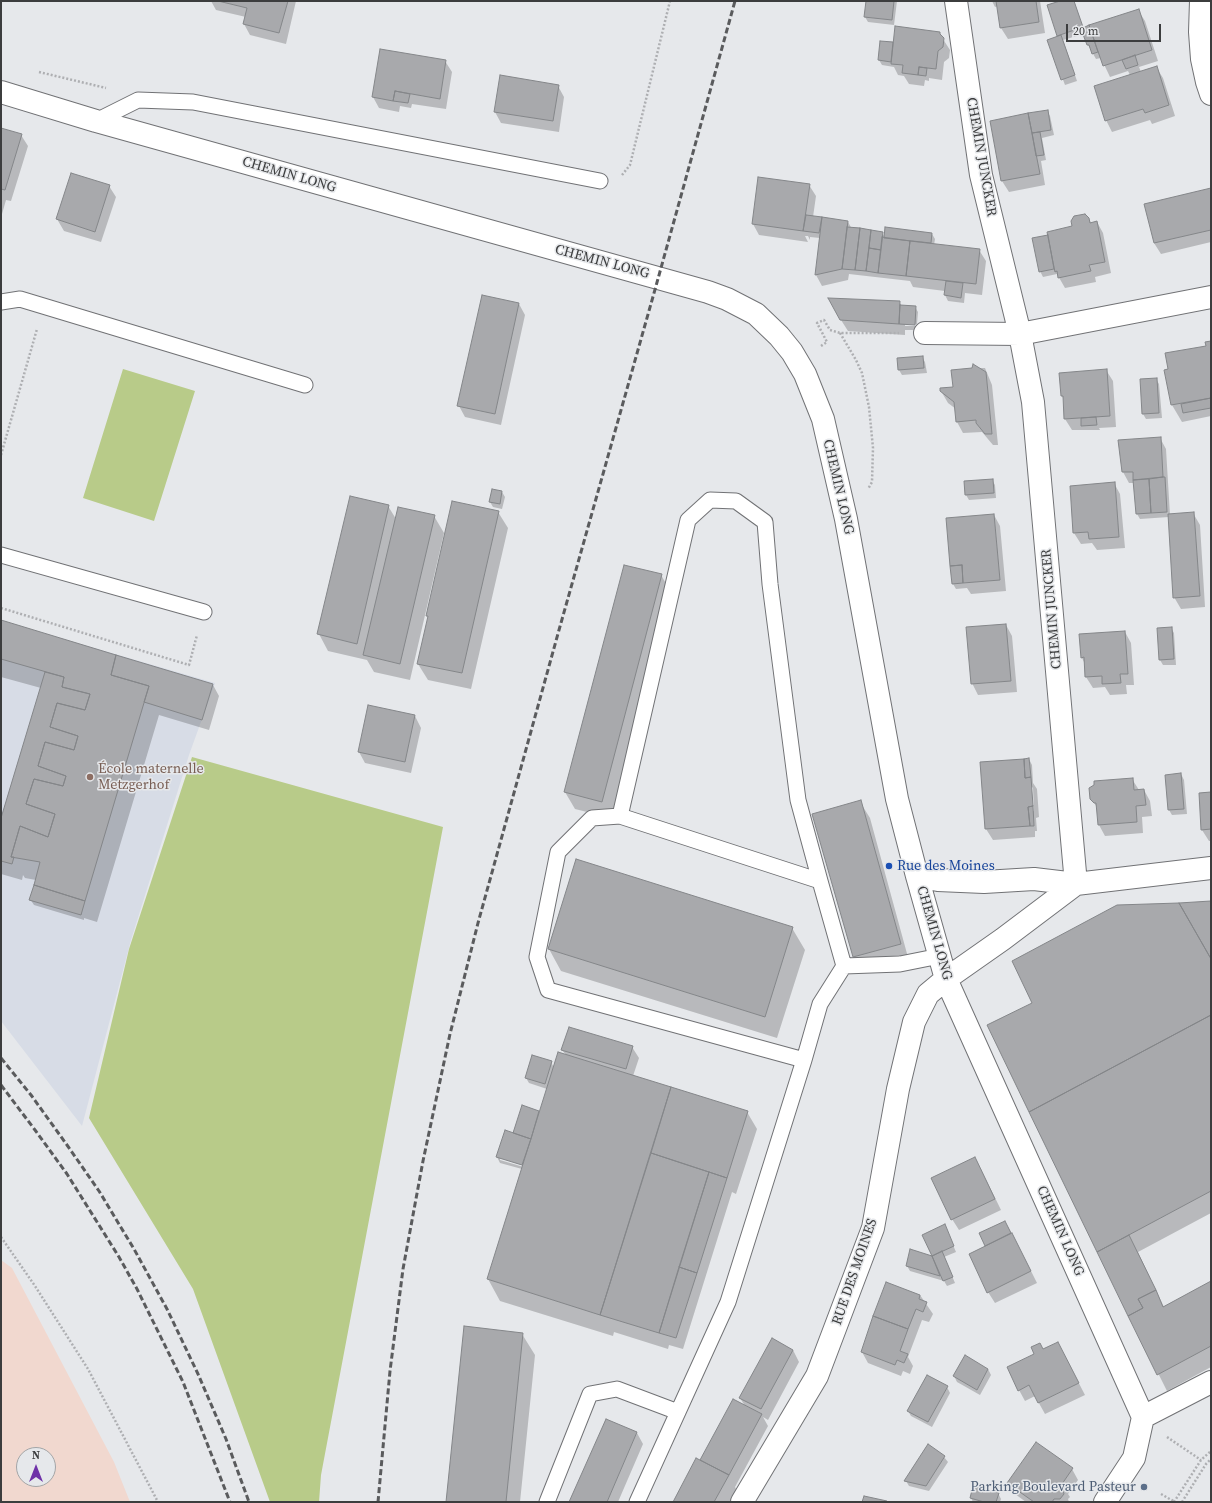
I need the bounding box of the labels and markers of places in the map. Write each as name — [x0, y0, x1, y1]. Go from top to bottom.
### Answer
place label: École maternelle Metzgerhof — [98, 761, 204, 794]
marker: École maternelle Metzgerhof — [85, 772, 95, 782]
place label: Rue des Moines — [897, 858, 995, 874]
marker: Rue des Moines — [884, 861, 894, 871]
place label: Parking Boulevard Pasteur — [970, 1479, 1136, 1495]
marker: Parking Boulevard Pasteur — [1139, 1482, 1149, 1492]

